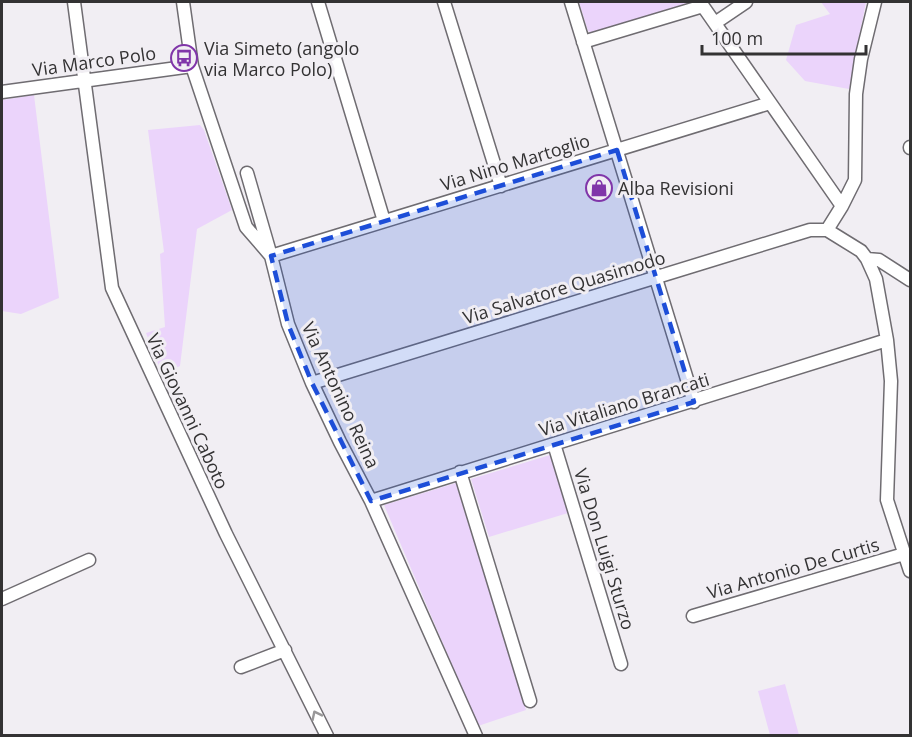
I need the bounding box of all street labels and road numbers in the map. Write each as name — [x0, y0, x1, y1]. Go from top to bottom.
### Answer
street label: Via Marco Polo — [31, 40, 157, 82]
street label: Via Nino Martoglio — [437, 128, 593, 196]
street label: Via Salvatore Quasimodo — [460, 245, 668, 329]
street label: Via Antonino Reina — [297, 318, 385, 472]
street label: Via Giovanni Caboto — [141, 329, 235, 493]
street label: Via Vitaliano Brancati — [536, 367, 712, 441]
street label: Via Don Luigi Sturzo — [569, 465, 641, 633]
street label: Via Antonio De Curtis — [704, 532, 882, 604]

